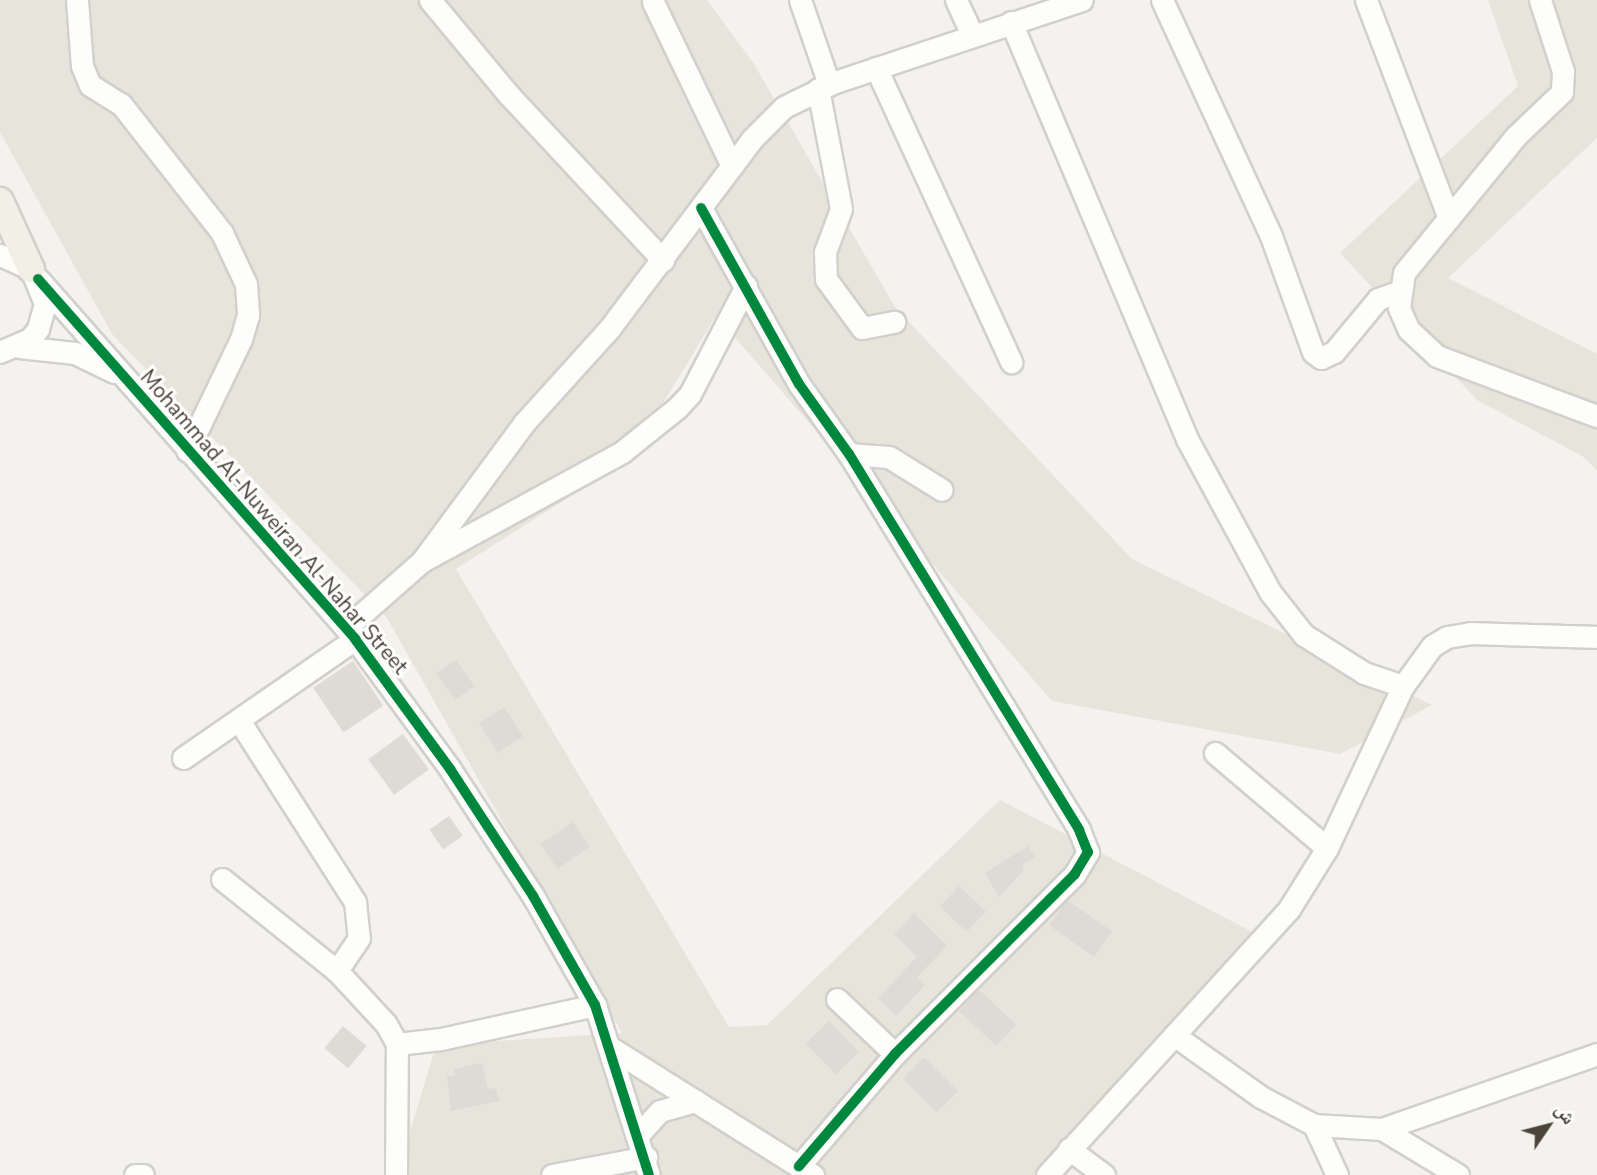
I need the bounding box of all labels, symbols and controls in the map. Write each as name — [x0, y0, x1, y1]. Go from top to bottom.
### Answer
street label: Mohammad Al-Nuweiran Al-Nahar Street — [135, 365, 413, 679]
north arrow — [1513, 1091, 1583, 1161]
text: ش — [1549, 1098, 1582, 1130]

